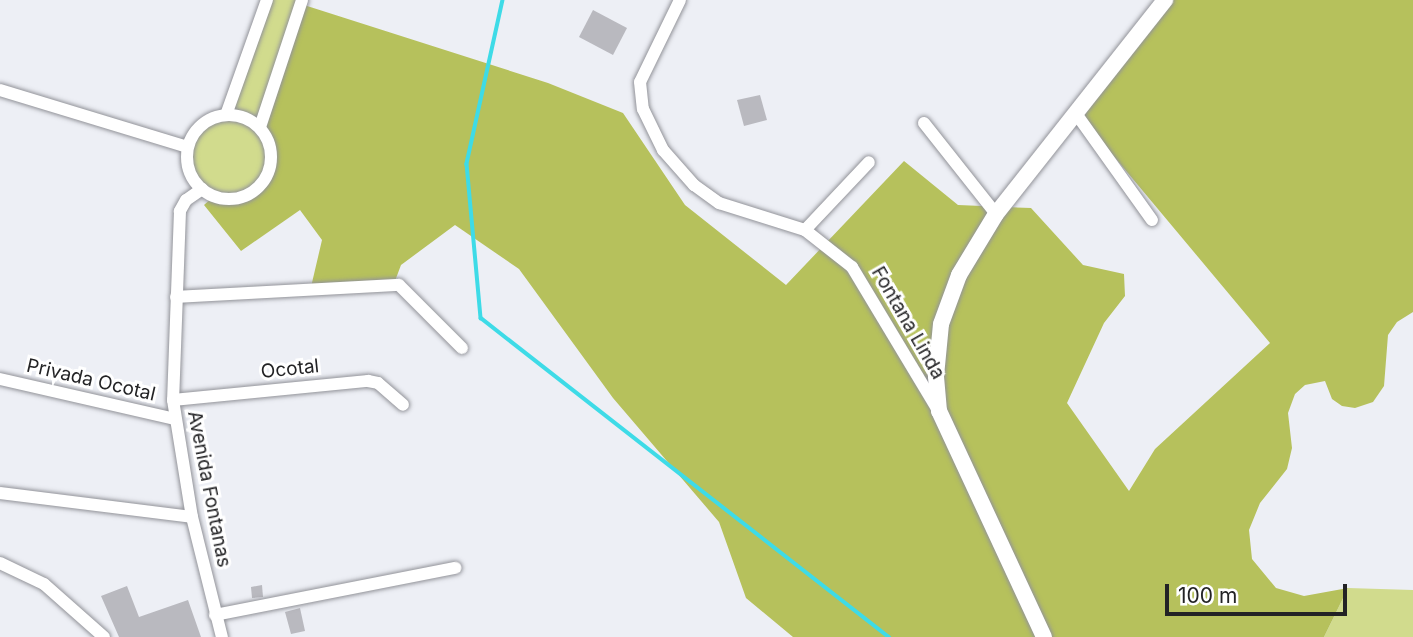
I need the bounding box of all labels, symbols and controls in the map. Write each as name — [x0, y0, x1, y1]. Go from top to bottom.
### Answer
street label: Fontana Linda — [867, 263, 949, 383]
street label: Privada Ocotal — [24, 354, 158, 406]
street label: Ocotal — [260, 355, 320, 383]
street label: Avenida Fontanas — [183, 409, 235, 569]
scale bar — [1168, 570, 1350, 614]
text: 100 m — [1178, 583, 1237, 608]

